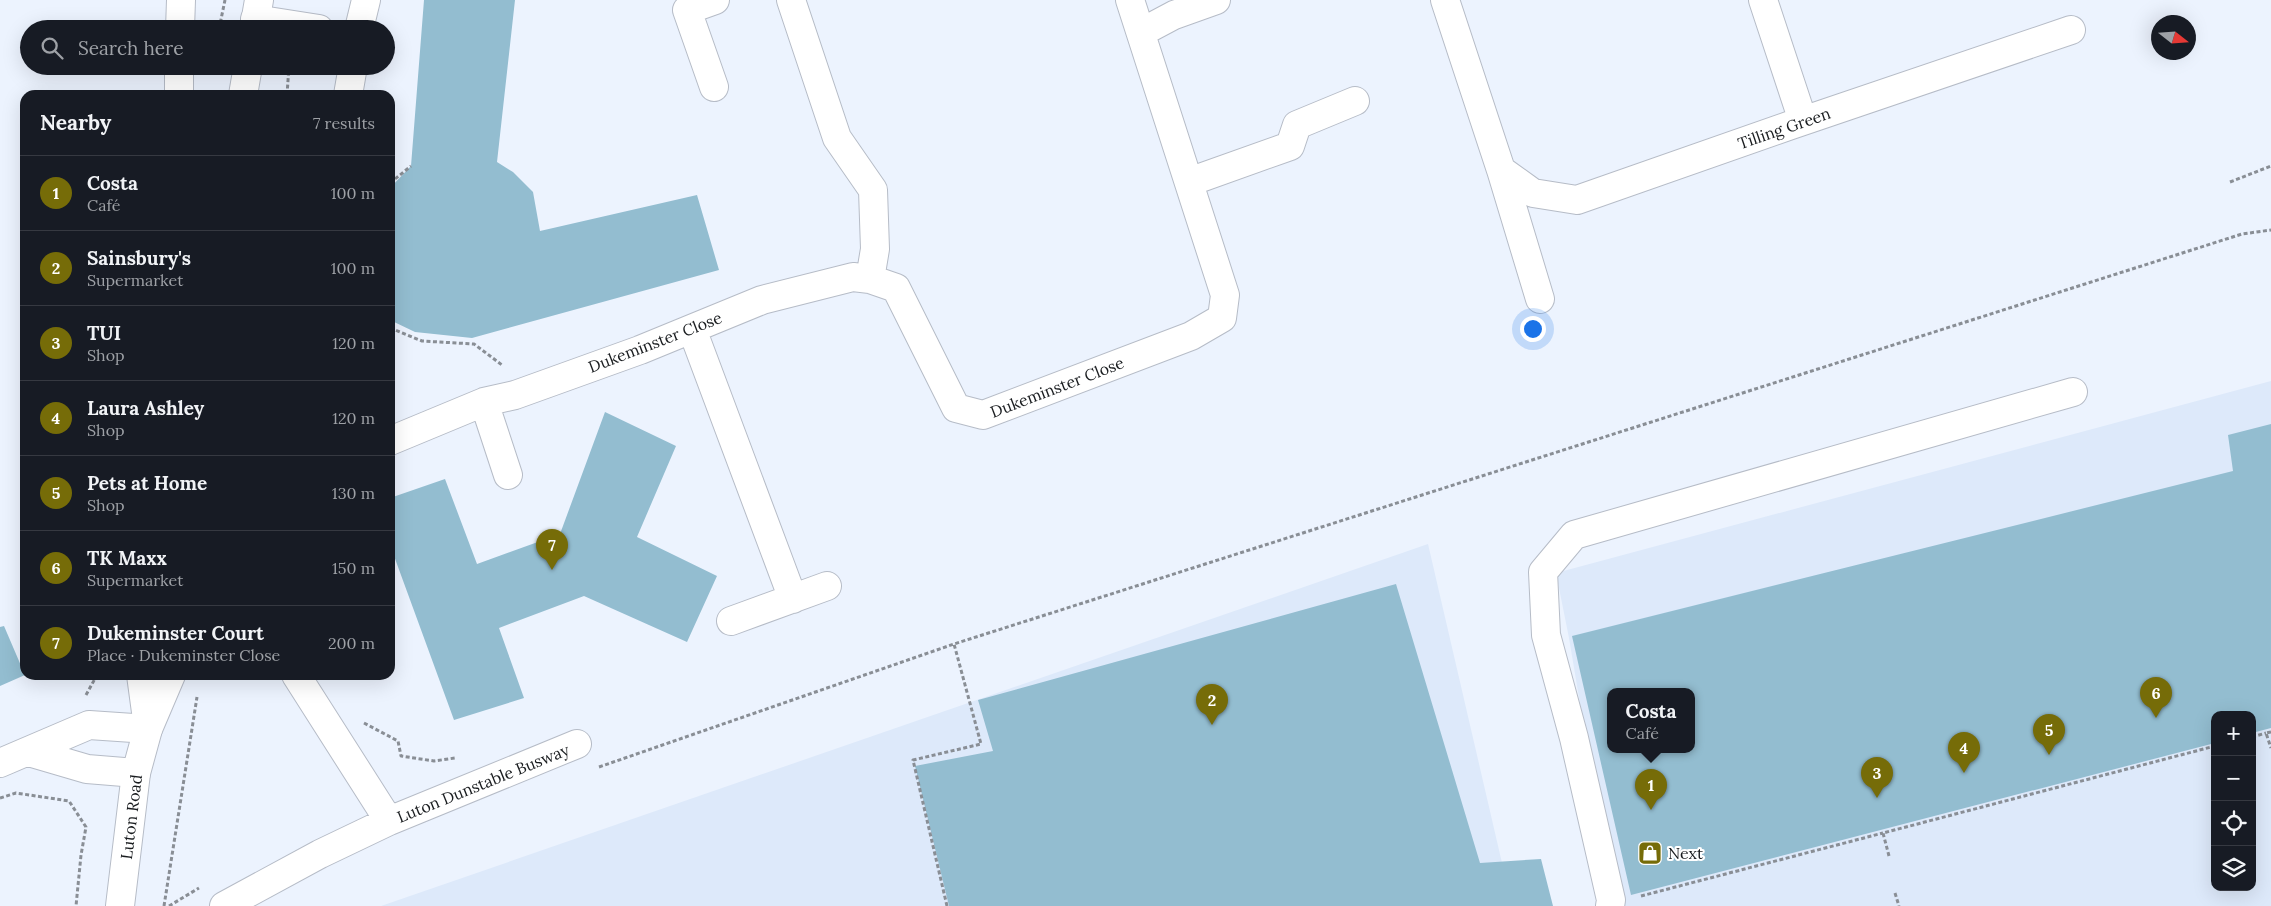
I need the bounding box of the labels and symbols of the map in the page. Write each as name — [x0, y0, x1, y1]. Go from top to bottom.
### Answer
north arrow — [2151, 15, 2196, 60]
street label: Tilling Green — [1735, 103, 1833, 153]
street label: Dukeminster Close — [585, 307, 725, 377]
your location — [1520, 316, 1546, 342]
street label: Dukeminster Close — [987, 352, 1127, 422]
pin: 7 — [536, 529, 568, 570]
pin: 6 — [2140, 677, 2172, 718]
pin: 2 — [1196, 684, 1228, 725]
pin: 5 — [2033, 714, 2065, 755]
pin: 4 — [1948, 732, 1980, 773]
street label: Luton Dunstable Busway — [394, 739, 572, 827]
pin: 3 — [1861, 757, 1893, 798]
pin: 1 — [1635, 769, 1667, 810]
street label: Luton Road — [116, 773, 146, 861]
shop icon: Next — [1637, 840, 1663, 866]
place label: Next — [1668, 843, 1704, 863]

